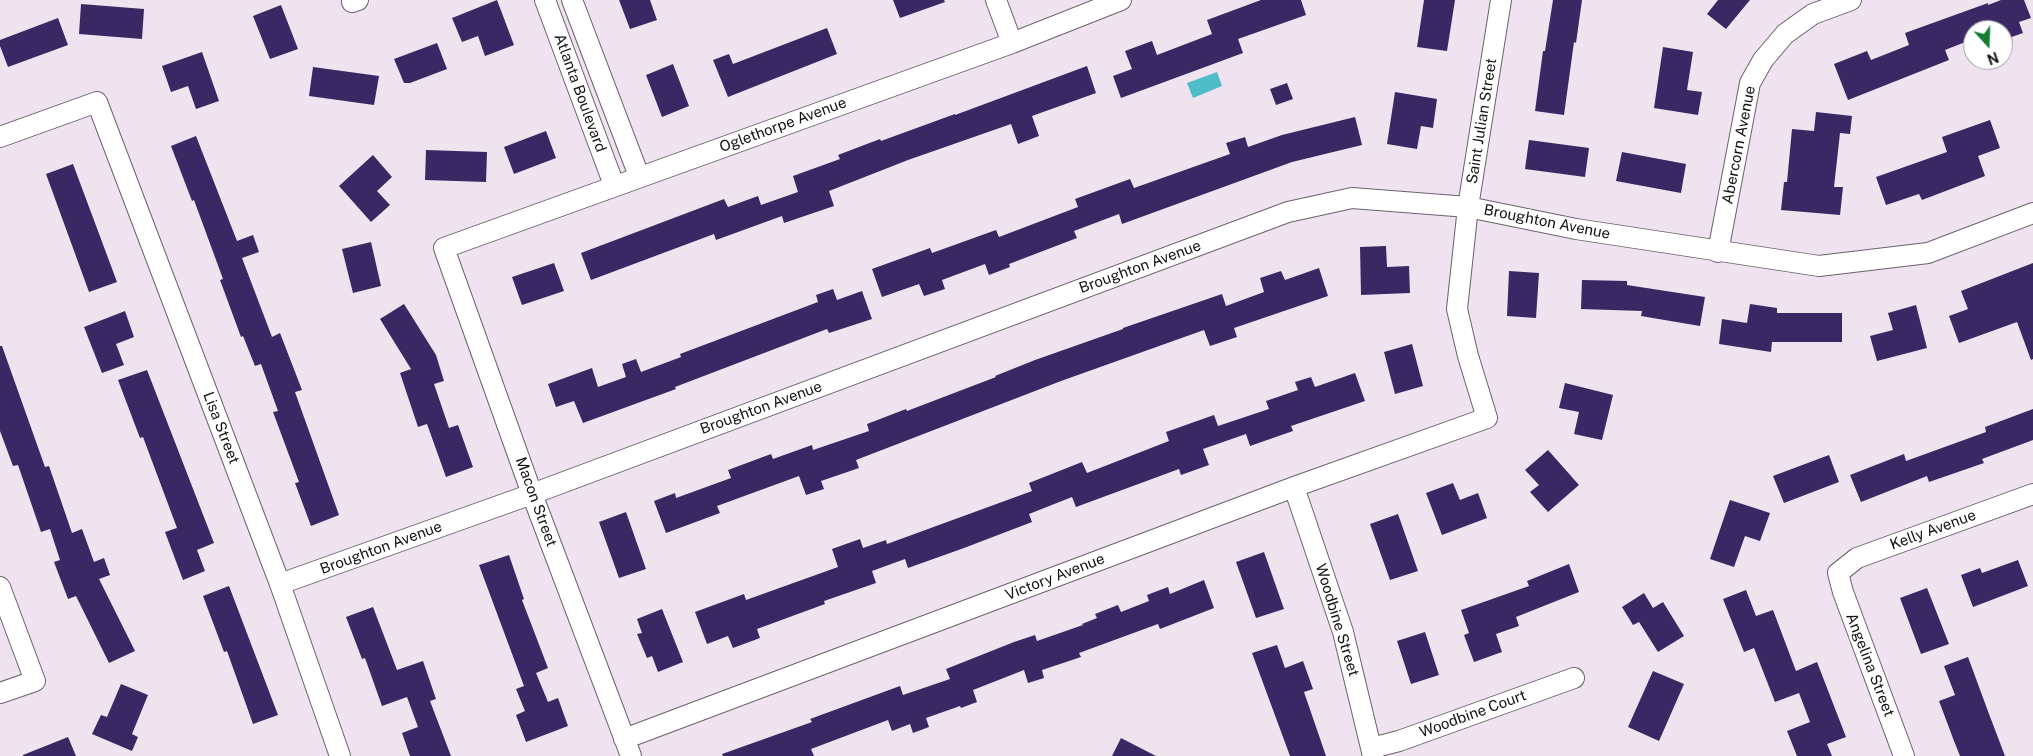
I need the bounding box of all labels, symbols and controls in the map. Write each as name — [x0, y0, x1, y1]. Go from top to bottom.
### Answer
north arrow — [1963, 20, 2013, 70]
street label: Atlanta Boulevard — [550, 31, 610, 155]
text: N — [1985, 49, 2001, 68]
street label: Saint Julian Street — [1463, 57, 1501, 185]
street label: Abercorn Avenue — [1719, 84, 1759, 206]
street label: Oglethorpe Avenue — [717, 94, 849, 156]
street label: Broughton Avenue — [1482, 201, 1612, 243]
street label: Broughton Avenue — [1077, 237, 1203, 297]
street label: Broughton Avenue — [698, 378, 824, 438]
street label: Lisa Street — [199, 389, 243, 467]
street label: Macon Street — [511, 455, 561, 549]
street label: Kelly Avenue — [1888, 506, 1978, 554]
street label: Broughton Avenue — [318, 518, 444, 578]
street label: Victory Avenue — [1003, 550, 1107, 604]
street label: Woodbine Street — [1311, 561, 1363, 679]
street label: Angelina Street — [1842, 611, 1898, 719]
street label: Woodbine Court — [1417, 686, 1529, 742]

